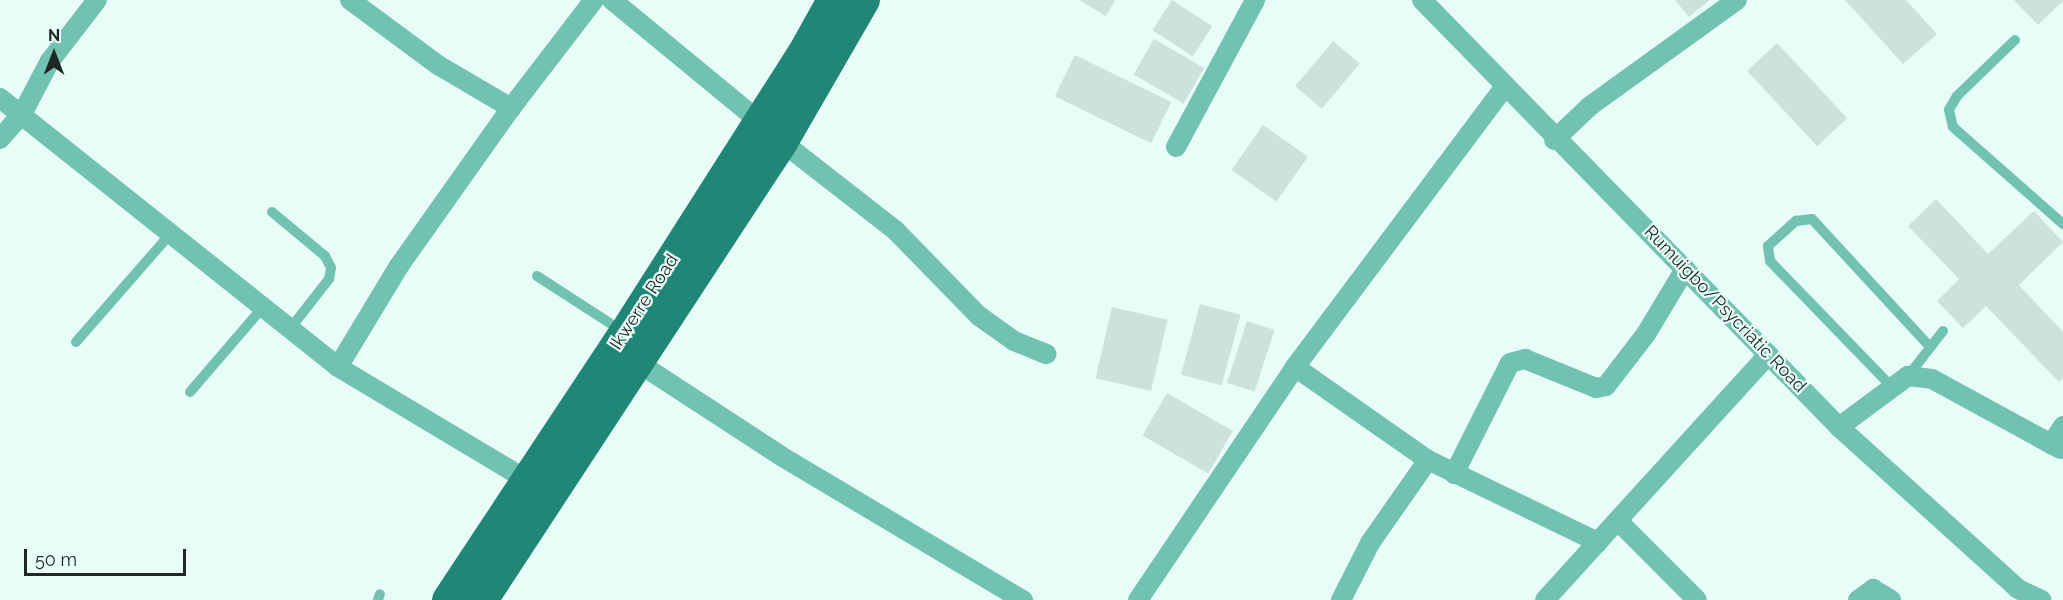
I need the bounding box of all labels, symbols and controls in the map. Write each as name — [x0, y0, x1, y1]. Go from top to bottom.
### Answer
north arrow — [24, 24, 84, 84]
text: N — [48, 26, 60, 45]
street label: Rumuigbo/Psycriatic Road — [1640, 221, 1810, 397]
street label: Ikwerre Road — [605, 250, 683, 354]
scale bar — [27, 537, 189, 575]
text: 50 m — [35, 549, 77, 570]

